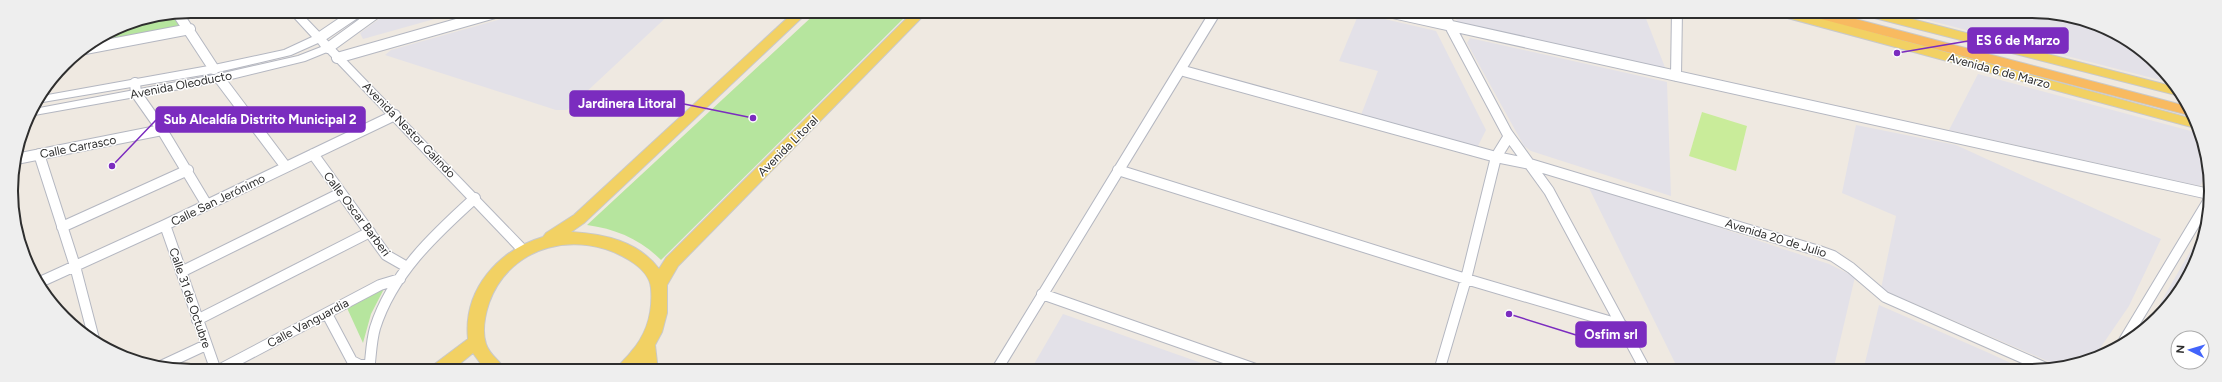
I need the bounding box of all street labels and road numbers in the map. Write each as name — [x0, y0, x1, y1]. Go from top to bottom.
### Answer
street label: Avenida 6 de Marzo — [1946, 51, 2052, 91]
street label: Avenida Oleoducto — [129, 68, 233, 102]
street label: Avenida Nestor Galindo — [360, 79, 458, 181]
street label: Avenida Litoral — [755, 113, 821, 179]
street label: Calle Carrasco — [39, 133, 117, 161]
street label: Calle Oscar Barberi — [321, 169, 393, 259]
street label: Calle San Jerónimo — [169, 171, 267, 229]
street label: Avenida 20 de Julio — [1724, 216, 1828, 260]
street label: Calle 31 de Octubre — [166, 246, 214, 350]
street label: Calle Vanguardia — [265, 296, 351, 350]

